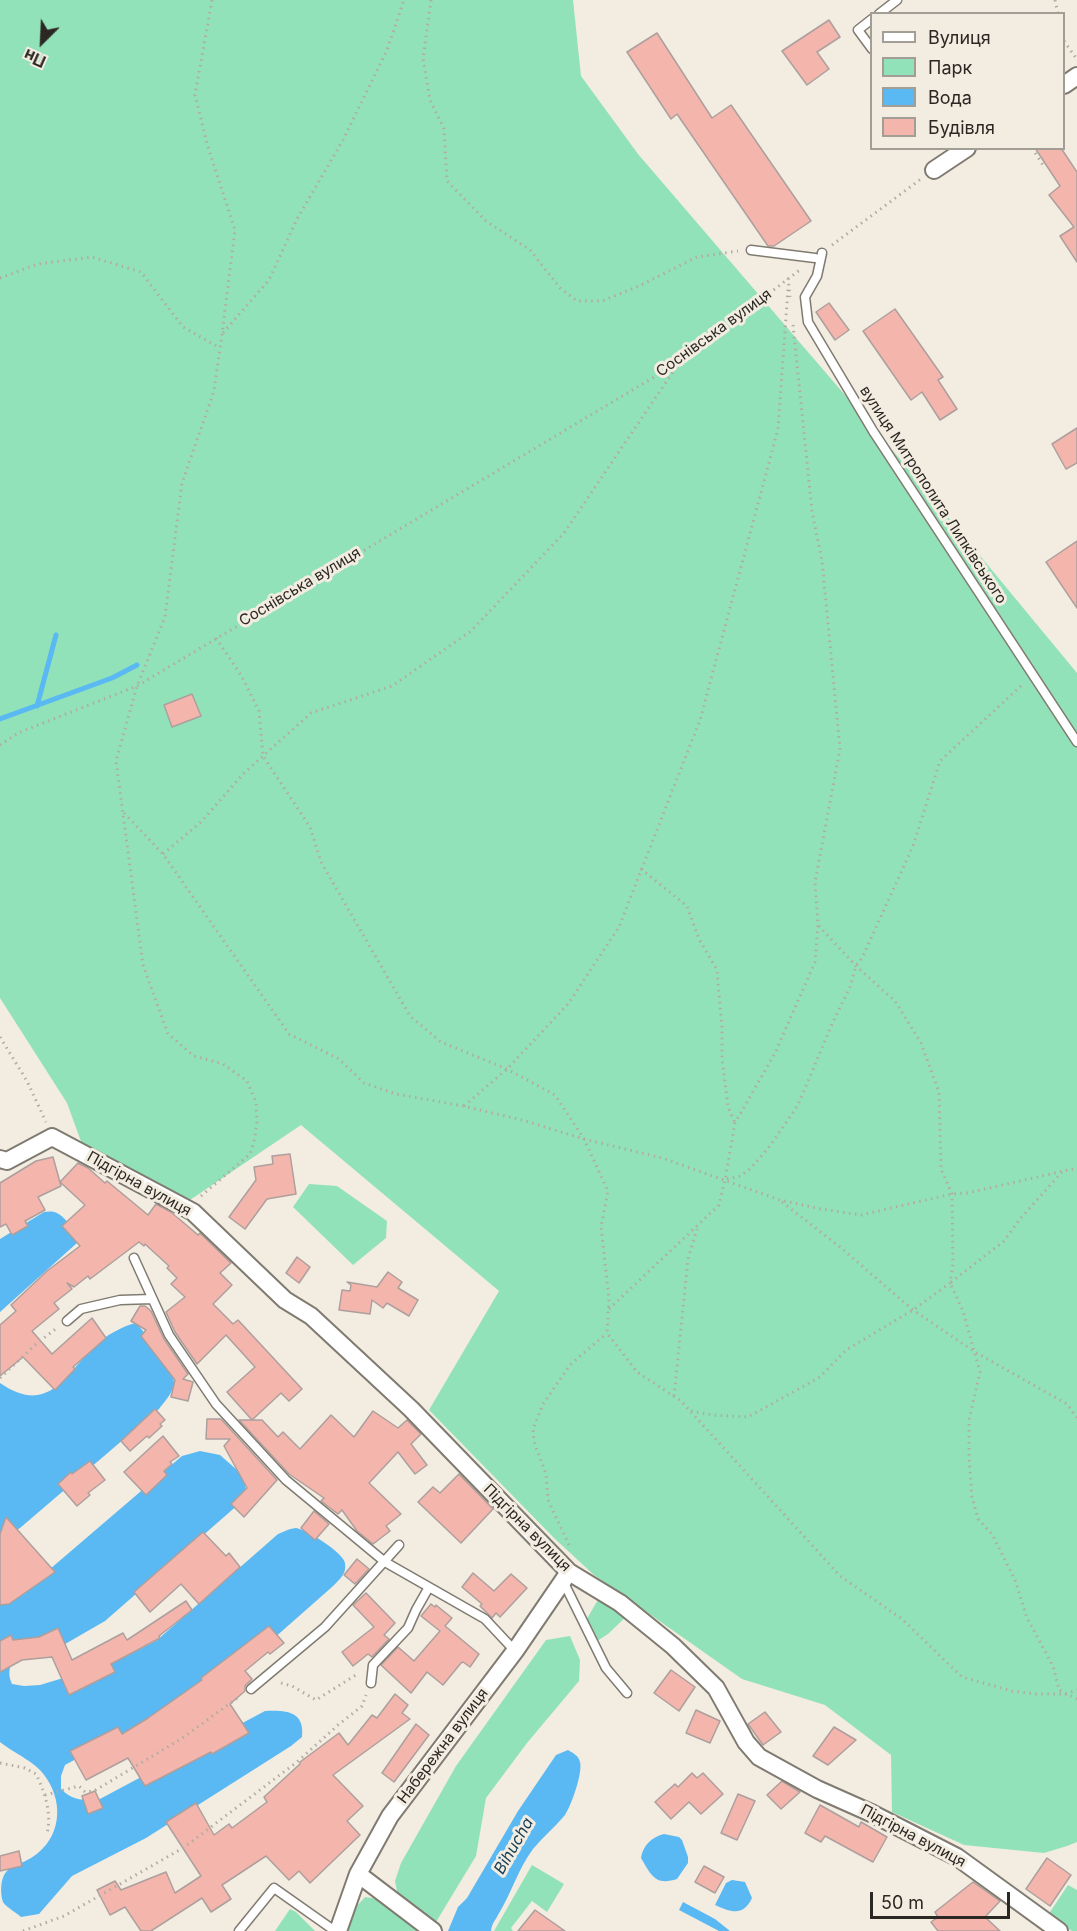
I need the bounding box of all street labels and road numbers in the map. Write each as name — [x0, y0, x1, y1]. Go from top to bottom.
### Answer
street label: Соснівська вулиця — [653, 285, 775, 381]
street label: вулиця Митрополита Липківського — [856, 383, 1010, 607]
street label: Соснівська вулиця — [236, 544, 364, 630]
street label: Підгірна вулиця — [84, 1148, 194, 1220]
street label: Підгірна вулиця — [480, 1481, 574, 1575]
street label: Набережна вулиця — [394, 1685, 492, 1807]
street label: Підгірна вулиця — [857, 1801, 969, 1871]

